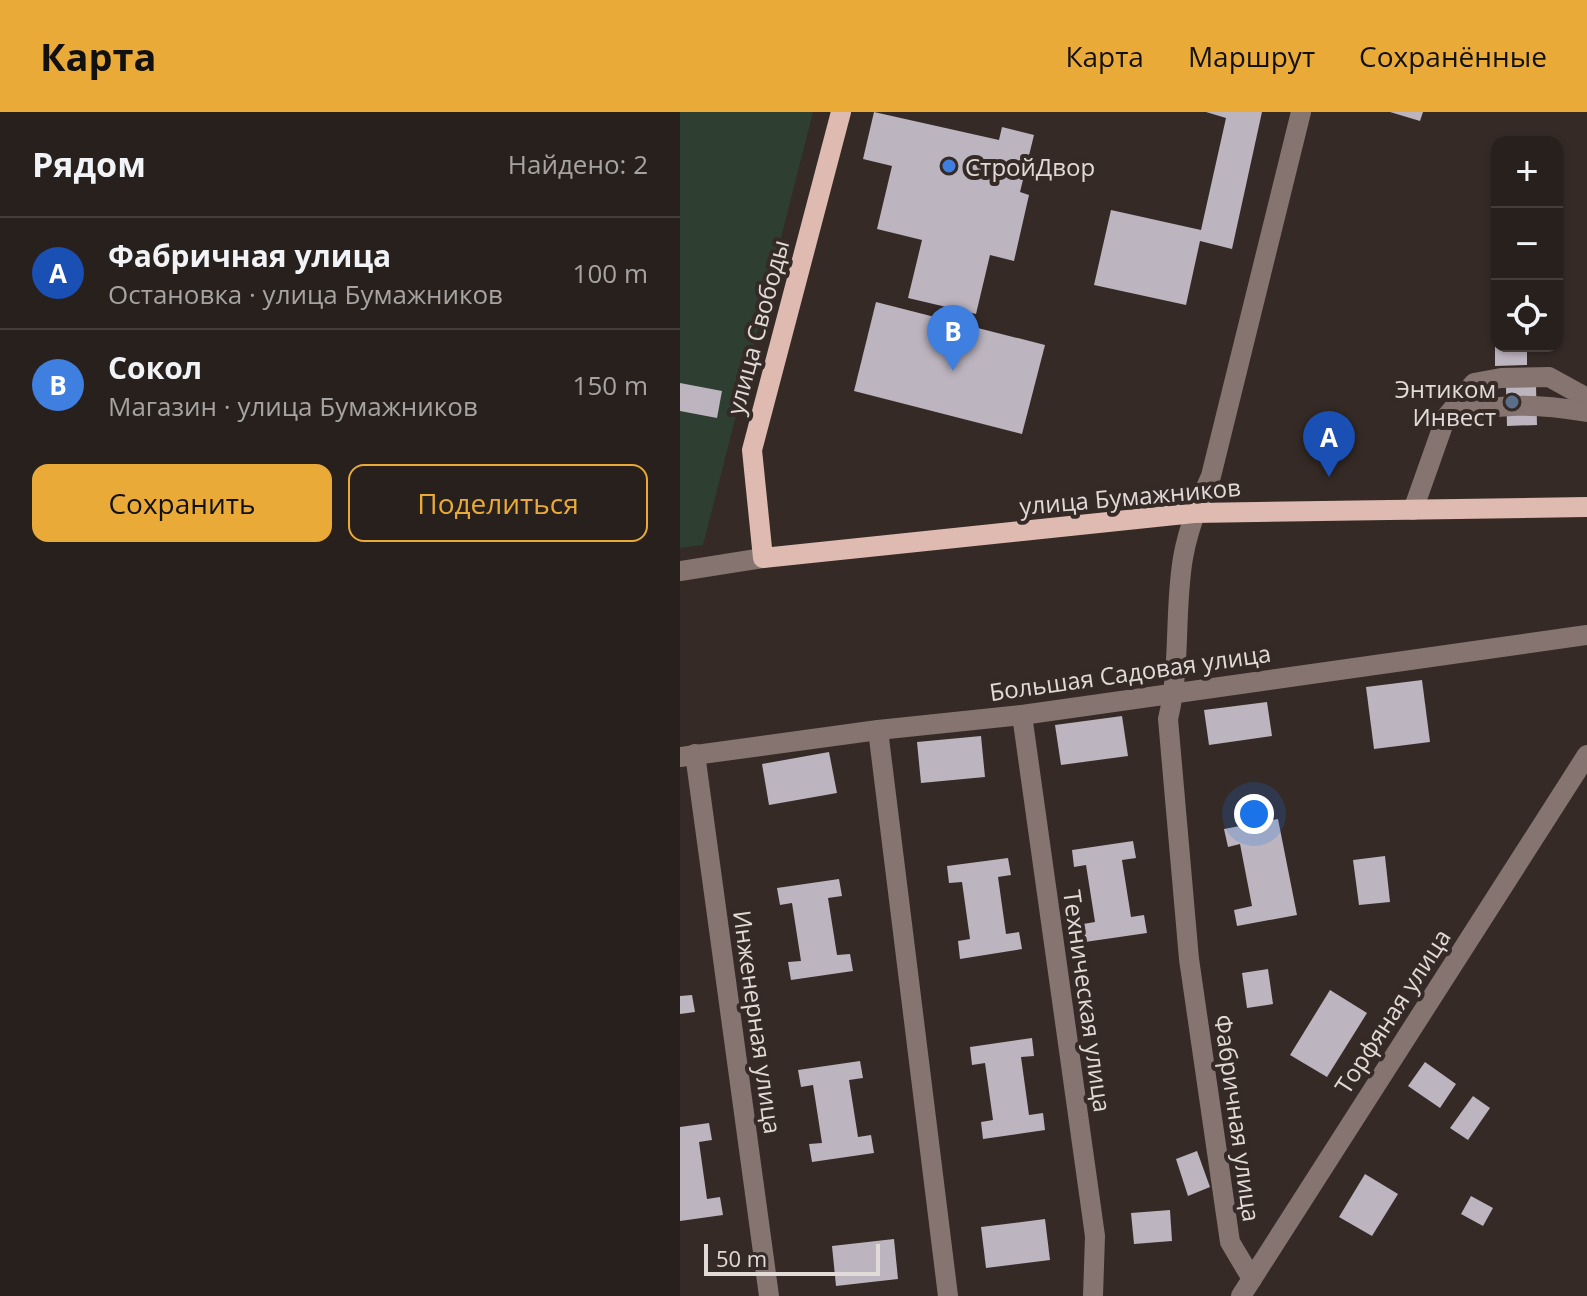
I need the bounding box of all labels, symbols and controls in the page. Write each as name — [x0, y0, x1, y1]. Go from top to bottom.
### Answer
text: Карта — [40, 30, 157, 82]
text: Карта — [1065, 37, 1144, 75]
text: Маршрут — [1188, 37, 1315, 75]
text: Сохранённые — [1359, 37, 1547, 75]
map controls — [1491, 136, 1563, 352]
button: + — [1491, 136, 1563, 208]
text: Рядом — [32, 141, 146, 187]
text: Найдено: 2 — [508, 146, 648, 182]
place label: СтройДвор — [965, 150, 1095, 183]
marker: СтройДвор — [940, 157, 958, 175]
button: − — [1491, 208, 1563, 280]
text: Фабричная улица — [108, 235, 391, 276]
street label: улица Свободы — [718, 236, 796, 418]
text: A — [49, 255, 67, 291]
text: 100 m — [573, 255, 648, 291]
text: Остановка · улица Бумажников — [108, 276, 503, 312]
button: locate — [1491, 280, 1563, 352]
pin: B — [927, 305, 979, 371]
text: Сокол — [108, 347, 202, 388]
text: B — [49, 367, 67, 403]
text: 150 m — [573, 367, 648, 403]
place label: Энтиком Инвест — [1395, 372, 1496, 433]
text: Магазин · улица Бумажников — [108, 388, 478, 424]
marker: Энтиком Инвест — [1503, 393, 1521, 411]
pin: A — [1303, 411, 1355, 477]
button: Сохранить — [32, 464, 332, 542]
button: Поделиться — [348, 464, 648, 542]
street label: улица Бумажников — [1018, 470, 1242, 522]
street label: Большая Садовая улица — [987, 636, 1273, 708]
your location — [1234, 794, 1274, 834]
street label: Техническая улица — [1056, 888, 1120, 1114]
street label: Инженерная улица — [726, 908, 790, 1136]
street label: Торфяная улица — [1326, 922, 1458, 1100]
street label: Фабричная улица — [1207, 1012, 1269, 1224]
scale bar — [704, 1240, 880, 1276]
text: 50 m — [716, 1243, 767, 1273]

